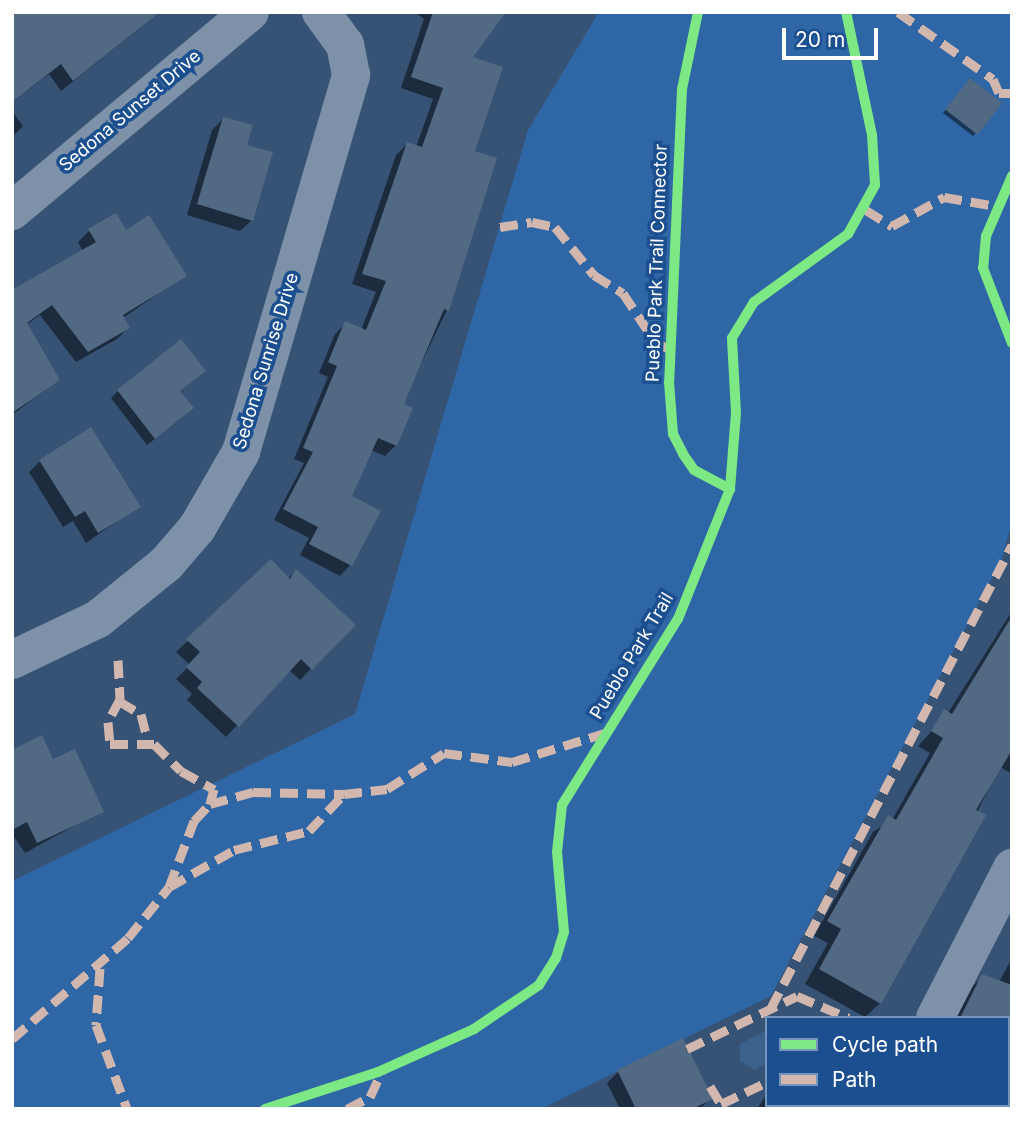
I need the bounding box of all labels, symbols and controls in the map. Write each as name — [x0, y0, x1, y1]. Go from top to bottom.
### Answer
scale bar — [786, 14, 882, 58]
text: 20 m — [795, 27, 845, 52]
street label: Sedona Sunset Drive — [55, 45, 205, 177]
street label: Pueblo Park Trail Connector — [642, 144, 672, 382]
street label: Sedona Sunrise Drive — [229, 270, 303, 452]
street label: Pueblo Park Trail — [586, 589, 678, 723]
legend — [765, 1016, 1010, 1107]
text: Cycle path — [832, 1032, 938, 1057]
text: Path — [832, 1067, 877, 1092]

